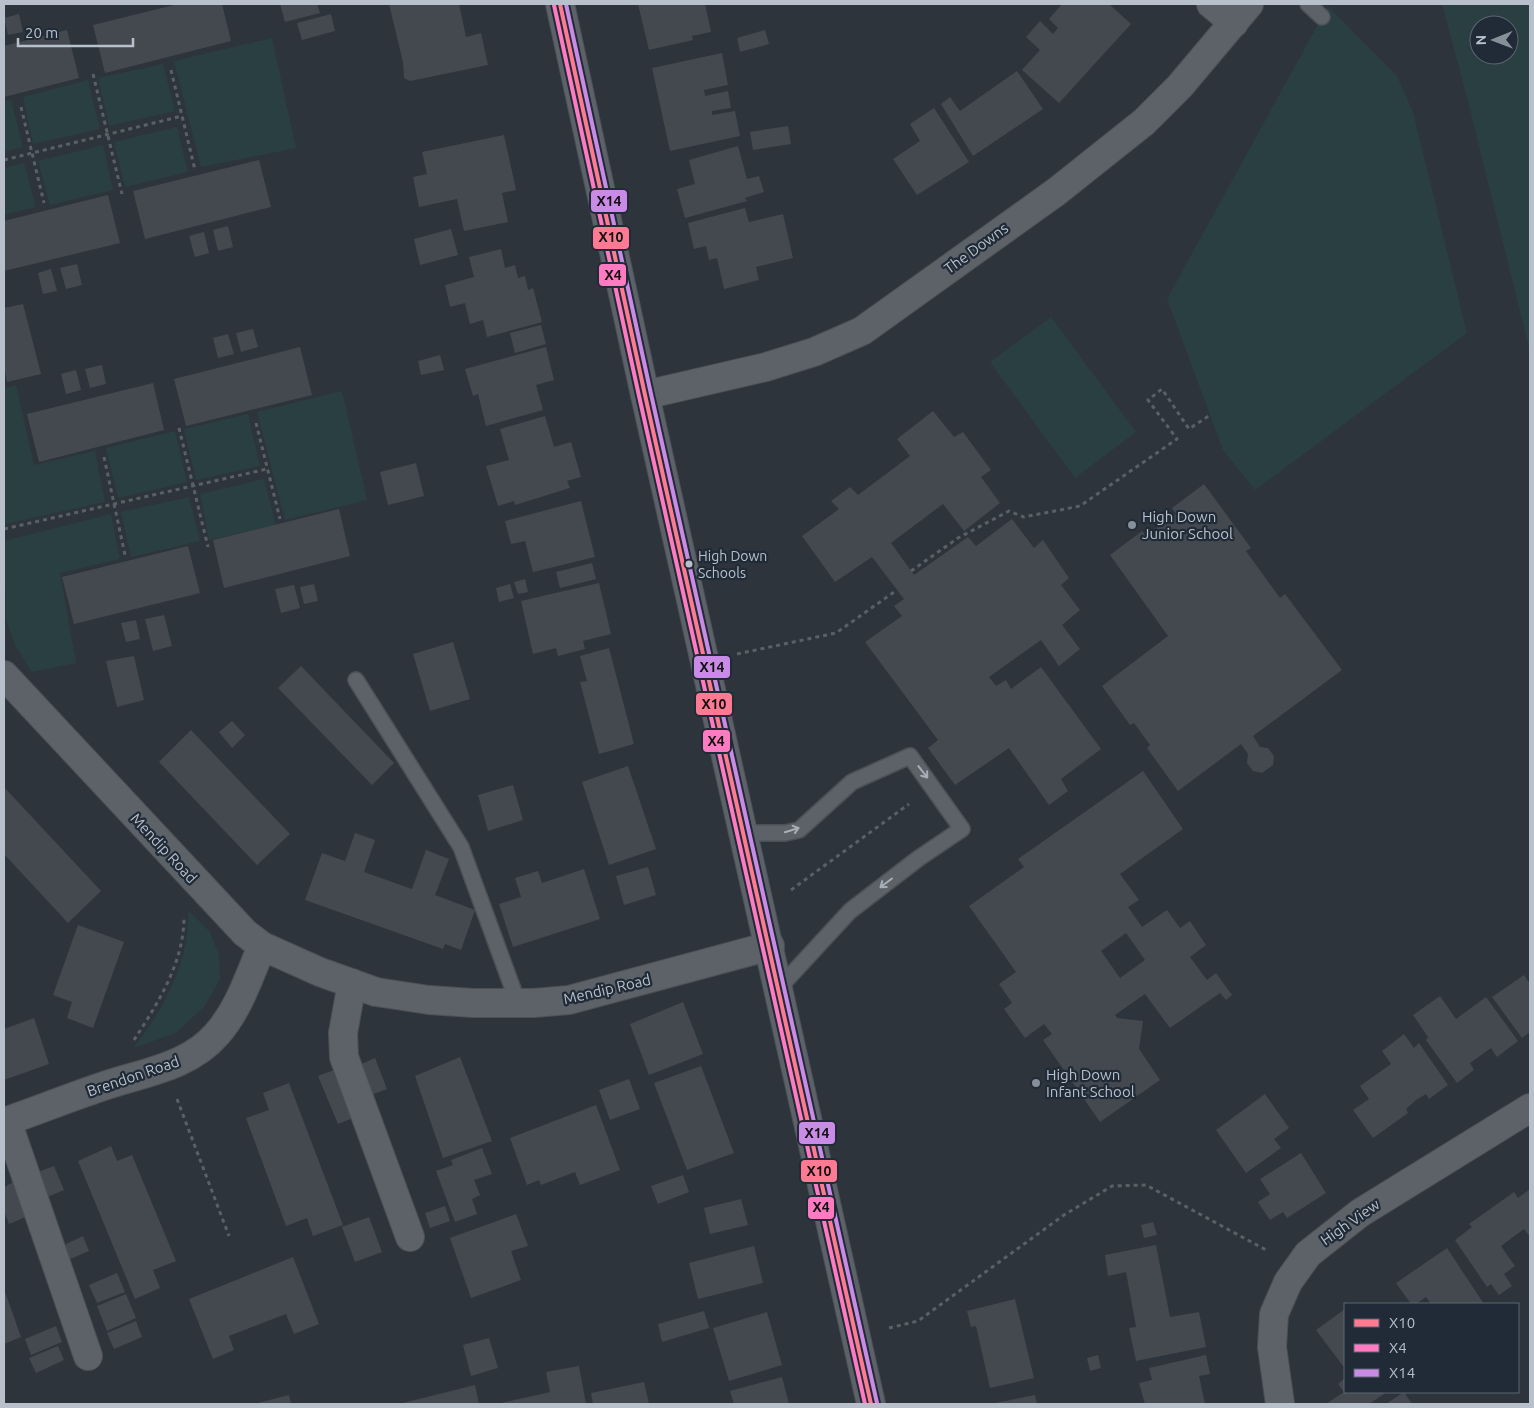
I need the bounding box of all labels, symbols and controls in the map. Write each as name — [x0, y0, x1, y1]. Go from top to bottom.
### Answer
scale bar — [18, 15, 132, 47]
north arrow — [1469, 15, 1519, 65]
text: 20 m — [25, 24, 58, 41]
text: N — [1473, 35, 1489, 46]
line badge: X14 — [590, 189, 628, 213]
text: X14 — [596, 193, 622, 209]
street label: The Downs — [941, 219, 1011, 277]
line badge: X10 — [592, 226, 630, 250]
text: X10 — [598, 229, 624, 245]
line badge: X4 — [598, 263, 627, 287]
text: X4 — [604, 267, 622, 283]
place label: High Down Junior School — [1142, 508, 1233, 542]
marker: High Down Junior School — [1126, 519, 1138, 531]
place label: High Down Schools — [698, 548, 767, 581]
marker: High Down Schools — [684, 559, 694, 569]
line badge: X14 — [693, 655, 731, 679]
text: X14 — [699, 659, 725, 675]
line badge: X10 — [695, 692, 733, 716]
text: X10 — [701, 696, 727, 712]
line badge: X4 — [702, 729, 731, 753]
text: X4 — [707, 733, 725, 749]
one-way arrow — [918, 765, 928, 779]
street label: Mendip Road — [127, 810, 201, 886]
one-way arrow — [784, 825, 800, 835]
one-way arrow — [879, 878, 893, 888]
street label: Mendip Road — [562, 971, 652, 1007]
street label: Brendon Road — [85, 1052, 181, 1100]
place label: High Down Infant School — [1046, 1066, 1135, 1100]
marker: High Down Infant School — [1030, 1077, 1042, 1089]
line badge: X14 — [798, 1121, 836, 1145]
text: X14 — [804, 1125, 830, 1141]
line badge: X10 — [800, 1159, 838, 1183]
text: X10 — [806, 1163, 832, 1179]
street label: High View — [1317, 1195, 1383, 1249]
line badge: X4 — [807, 1196, 835, 1220]
text: X4 — [812, 1199, 830, 1215]
legend — [1344, 1303, 1519, 1393]
text: X10 — [1389, 1314, 1415, 1331]
text: X4 — [1389, 1339, 1407, 1356]
text: X14 — [1389, 1364, 1415, 1381]

